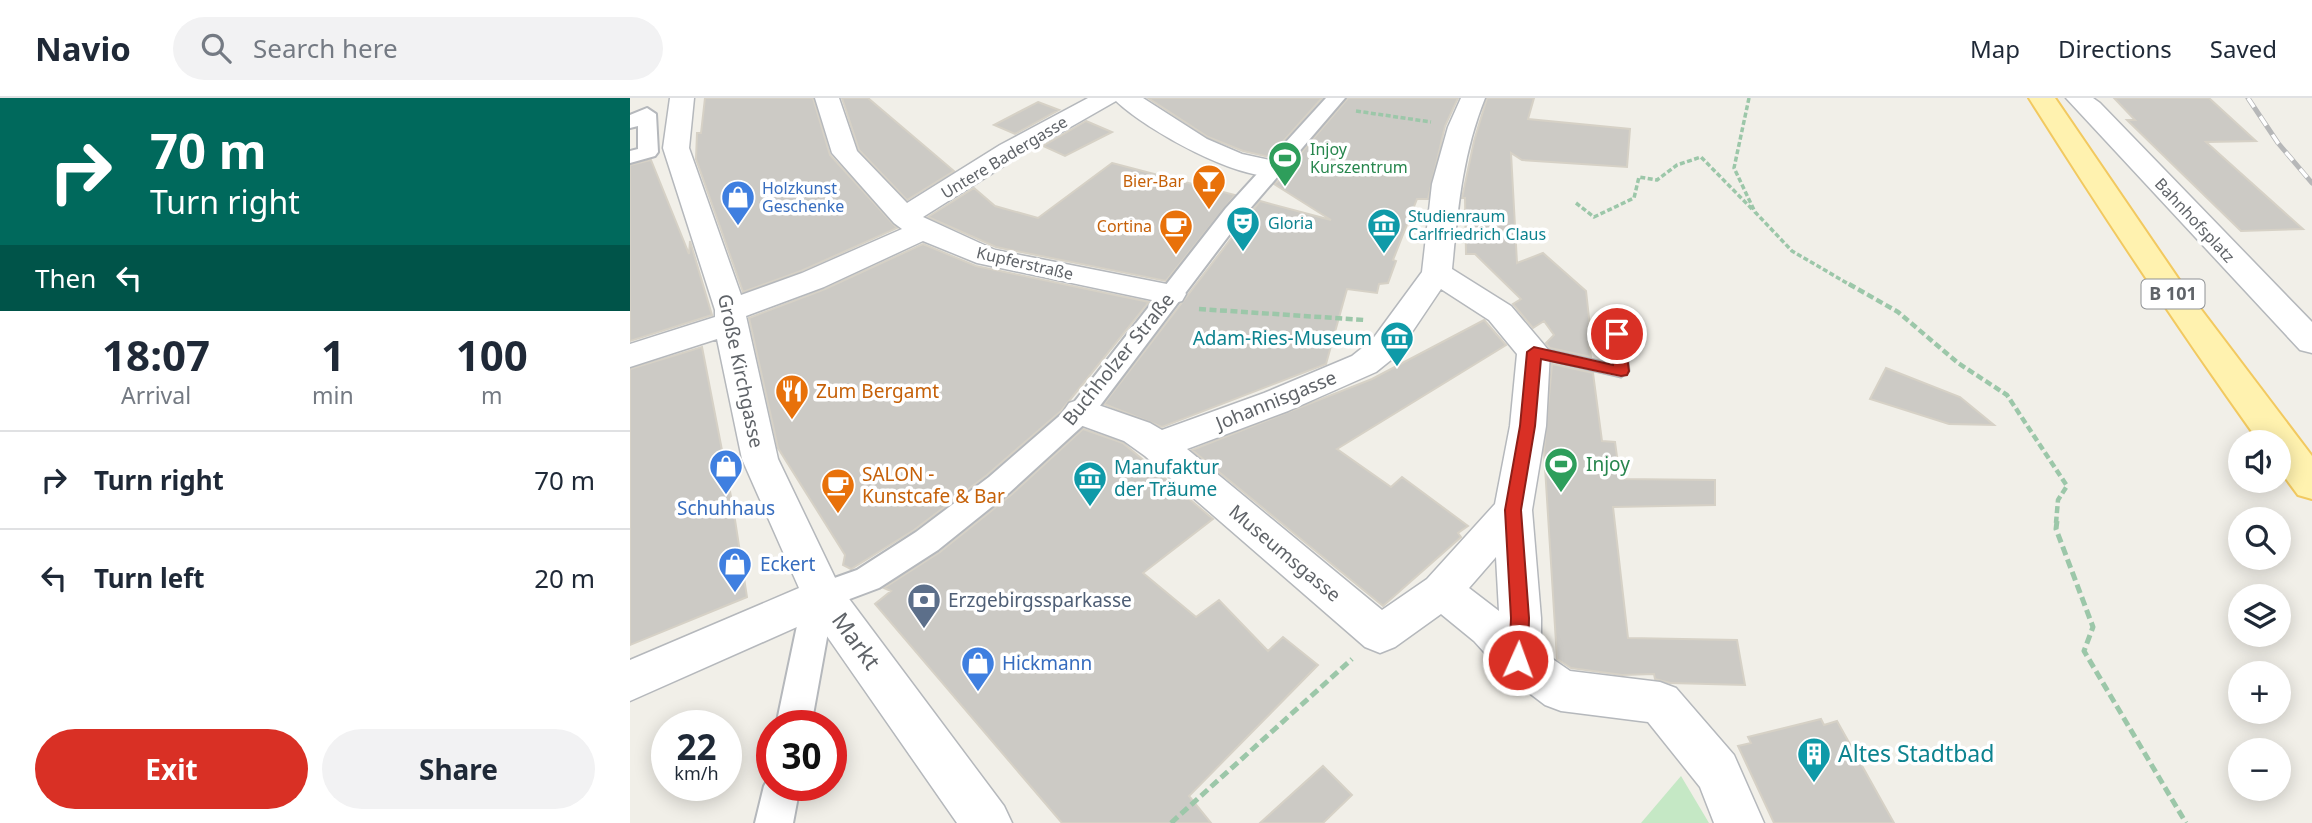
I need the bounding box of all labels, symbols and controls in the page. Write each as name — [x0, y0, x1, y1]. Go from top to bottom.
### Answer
search box — [173, 17, 663, 80]
text: Navio — [35, 26, 131, 71]
icon: search — [197, 29, 235, 67]
text: Search here — [253, 30, 398, 66]
text: Map — [1970, 32, 2020, 65]
text: Directions — [2058, 32, 2172, 65]
text: Saved — [2210, 32, 2277, 65]
street label: Untere Badergasse — [937, 111, 1071, 203]
text: 70 m — [150, 117, 267, 183]
icon: right — [35, 126, 126, 217]
place label: Injoy Kurszentrum — [1310, 138, 1408, 178]
sports icon: Injoy Kurszentrum — [1266, 139, 1304, 188]
bar icon: Bier-Bar — [1190, 162, 1228, 211]
place label: Bier-Bar — [1123, 170, 1184, 192]
street label: Bahnhofsplatz — [2150, 173, 2240, 267]
place label: Holzkunst Geschenke — [762, 177, 844, 217]
shop icon: Holzkunst Geschenke — [719, 178, 757, 227]
text: Turn right — [150, 180, 300, 223]
theatre icon: Gloria — [1224, 204, 1262, 253]
place label: Studienraum Carlfriedrich Claus — [1408, 205, 1546, 245]
museum icon: Studienraum Carlfriedrich Claus — [1365, 206, 1403, 255]
cafe icon: Cortina — [1157, 207, 1195, 256]
place label: Gloria — [1268, 212, 1313, 234]
place label: Cortina — [1097, 215, 1152, 237]
street label: Kupferstraße — [974, 241, 1076, 285]
icon: left — [110, 259, 148, 297]
text: Then — [35, 260, 96, 296]
road number: B 101 — [2142, 280, 2204, 308]
street label: Buchholzer Straße — [1056, 287, 1180, 431]
street label: Große Kirchgasse — [712, 292, 770, 450]
pin — [1587, 304, 1647, 364]
icon: arrive — [1598, 315, 1636, 353]
museum icon: Adam-Ries-Museum — [1378, 319, 1416, 368]
place label: Adam-Ries-Museum — [1193, 325, 1372, 351]
text: 18:07 — [102, 326, 210, 383]
text: 1 — [321, 326, 345, 383]
text: 100 — [456, 326, 528, 383]
street label: Johannisgasse — [1210, 364, 1340, 437]
restaurant icon: Zum Bergamt — [773, 372, 811, 421]
place label: Zum Bergamt — [816, 378, 939, 404]
text: Arrival — [121, 379, 191, 411]
text: min — [312, 379, 354, 411]
text: m — [481, 379, 503, 411]
map controls — [2228, 430, 2291, 801]
button: sound — [2228, 430, 2291, 493]
sports icon: Injoy — [1542, 445, 1580, 494]
shop icon: Schuhhaus — [707, 447, 745, 496]
place label: Injoy — [1586, 451, 1630, 477]
place label: Manufaktur der Träume — [1114, 454, 1219, 502]
museum icon: Manufaktur der Träume — [1071, 459, 1109, 508]
icon: right — [35, 461, 73, 499]
place label: SALON - Kunstcafe & Bar — [862, 461, 1005, 509]
text: Turn right — [94, 462, 224, 498]
text: 70 m — [534, 462, 595, 498]
cafe icon: SALON - Kunstcafe & Bar — [819, 466, 857, 515]
place label: Schuhhaus — [677, 495, 775, 521]
street label: Museumsgasse — [1224, 498, 1346, 608]
button: search — [2228, 507, 2291, 570]
shop icon: Eckert — [716, 545, 754, 594]
place label: Eckert — [760, 551, 815, 577]
icon: left — [35, 559, 73, 597]
text: Turn left — [94, 560, 205, 596]
text: 20 m — [534, 560, 595, 596]
bank icon: Erzgebirgssparkasse — [905, 581, 943, 630]
button: layers — [2228, 584, 2291, 647]
place label: Erzgebirgssparkasse — [948, 587, 1132, 613]
street label: Markt — [825, 605, 889, 676]
position arrow — [1481, 623, 1555, 697]
shop icon: Hickmann — [959, 644, 997, 693]
place label: Hickmann — [1002, 650, 1092, 676]
button: + — [2228, 661, 2291, 724]
speed limit sign: 30 — [756, 710, 847, 801]
text: 22 — [676, 723, 717, 770]
button: Exit — [35, 729, 308, 809]
button: Share — [322, 729, 595, 809]
building icon: Altes Stadtbad — [1795, 735, 1833, 784]
place label: Altes Stadtbad — [1838, 737, 1994, 769]
button: − — [2228, 738, 2291, 801]
text: km/h — [674, 761, 719, 785]

